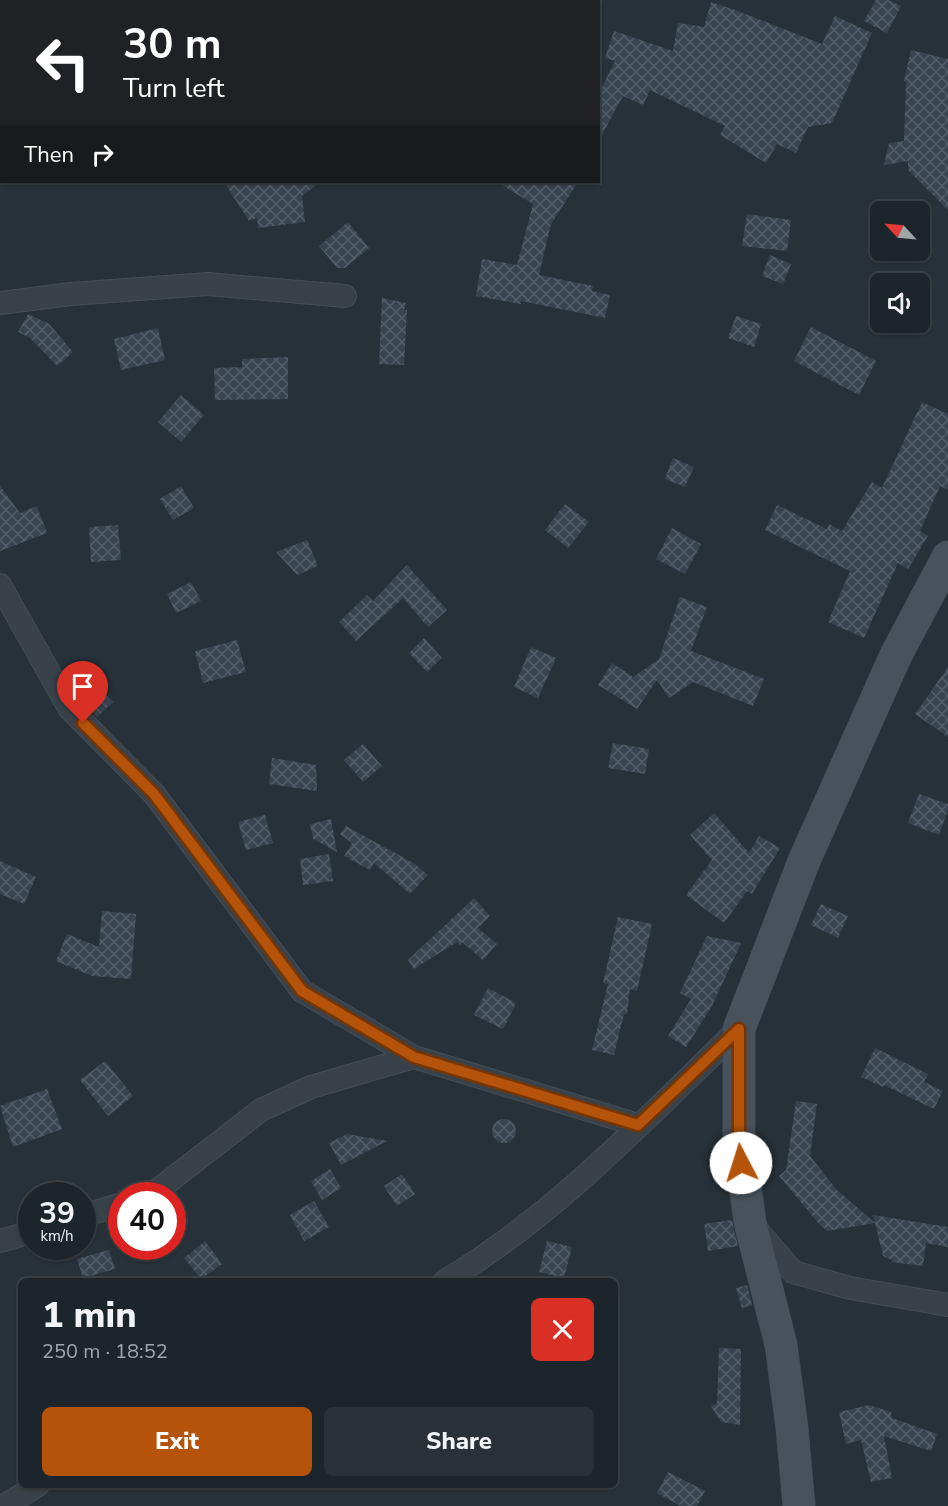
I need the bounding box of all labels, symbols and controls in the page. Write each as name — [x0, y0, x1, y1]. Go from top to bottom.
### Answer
text: 30 m — [123, 16, 222, 73]
icon: left — [24, 24, 102, 102]
text: Turn left — [123, 70, 224, 107]
icon: right — [86, 138, 119, 171]
text: Then — [24, 140, 74, 170]
north arrow — [870, 201, 930, 261]
map controls — [870, 201, 930, 333]
button: sound — [870, 273, 930, 333]
pin — [57, 661, 108, 723]
icon: arrive — [66, 670, 99, 703]
position arrow — [709, 1131, 773, 1195]
speed limit sign: 40 — [108, 1182, 186, 1260]
text: 39 — [39, 1193, 75, 1234]
text: km/h — [40, 1226, 74, 1246]
text: 1 min — [42, 1291, 137, 1340]
button: close — [531, 1298, 594, 1361]
text: 250 m · 18:52 — [42, 1338, 168, 1365]
button: Exit — [42, 1407, 312, 1476]
button: Share — [324, 1407, 594, 1476]

